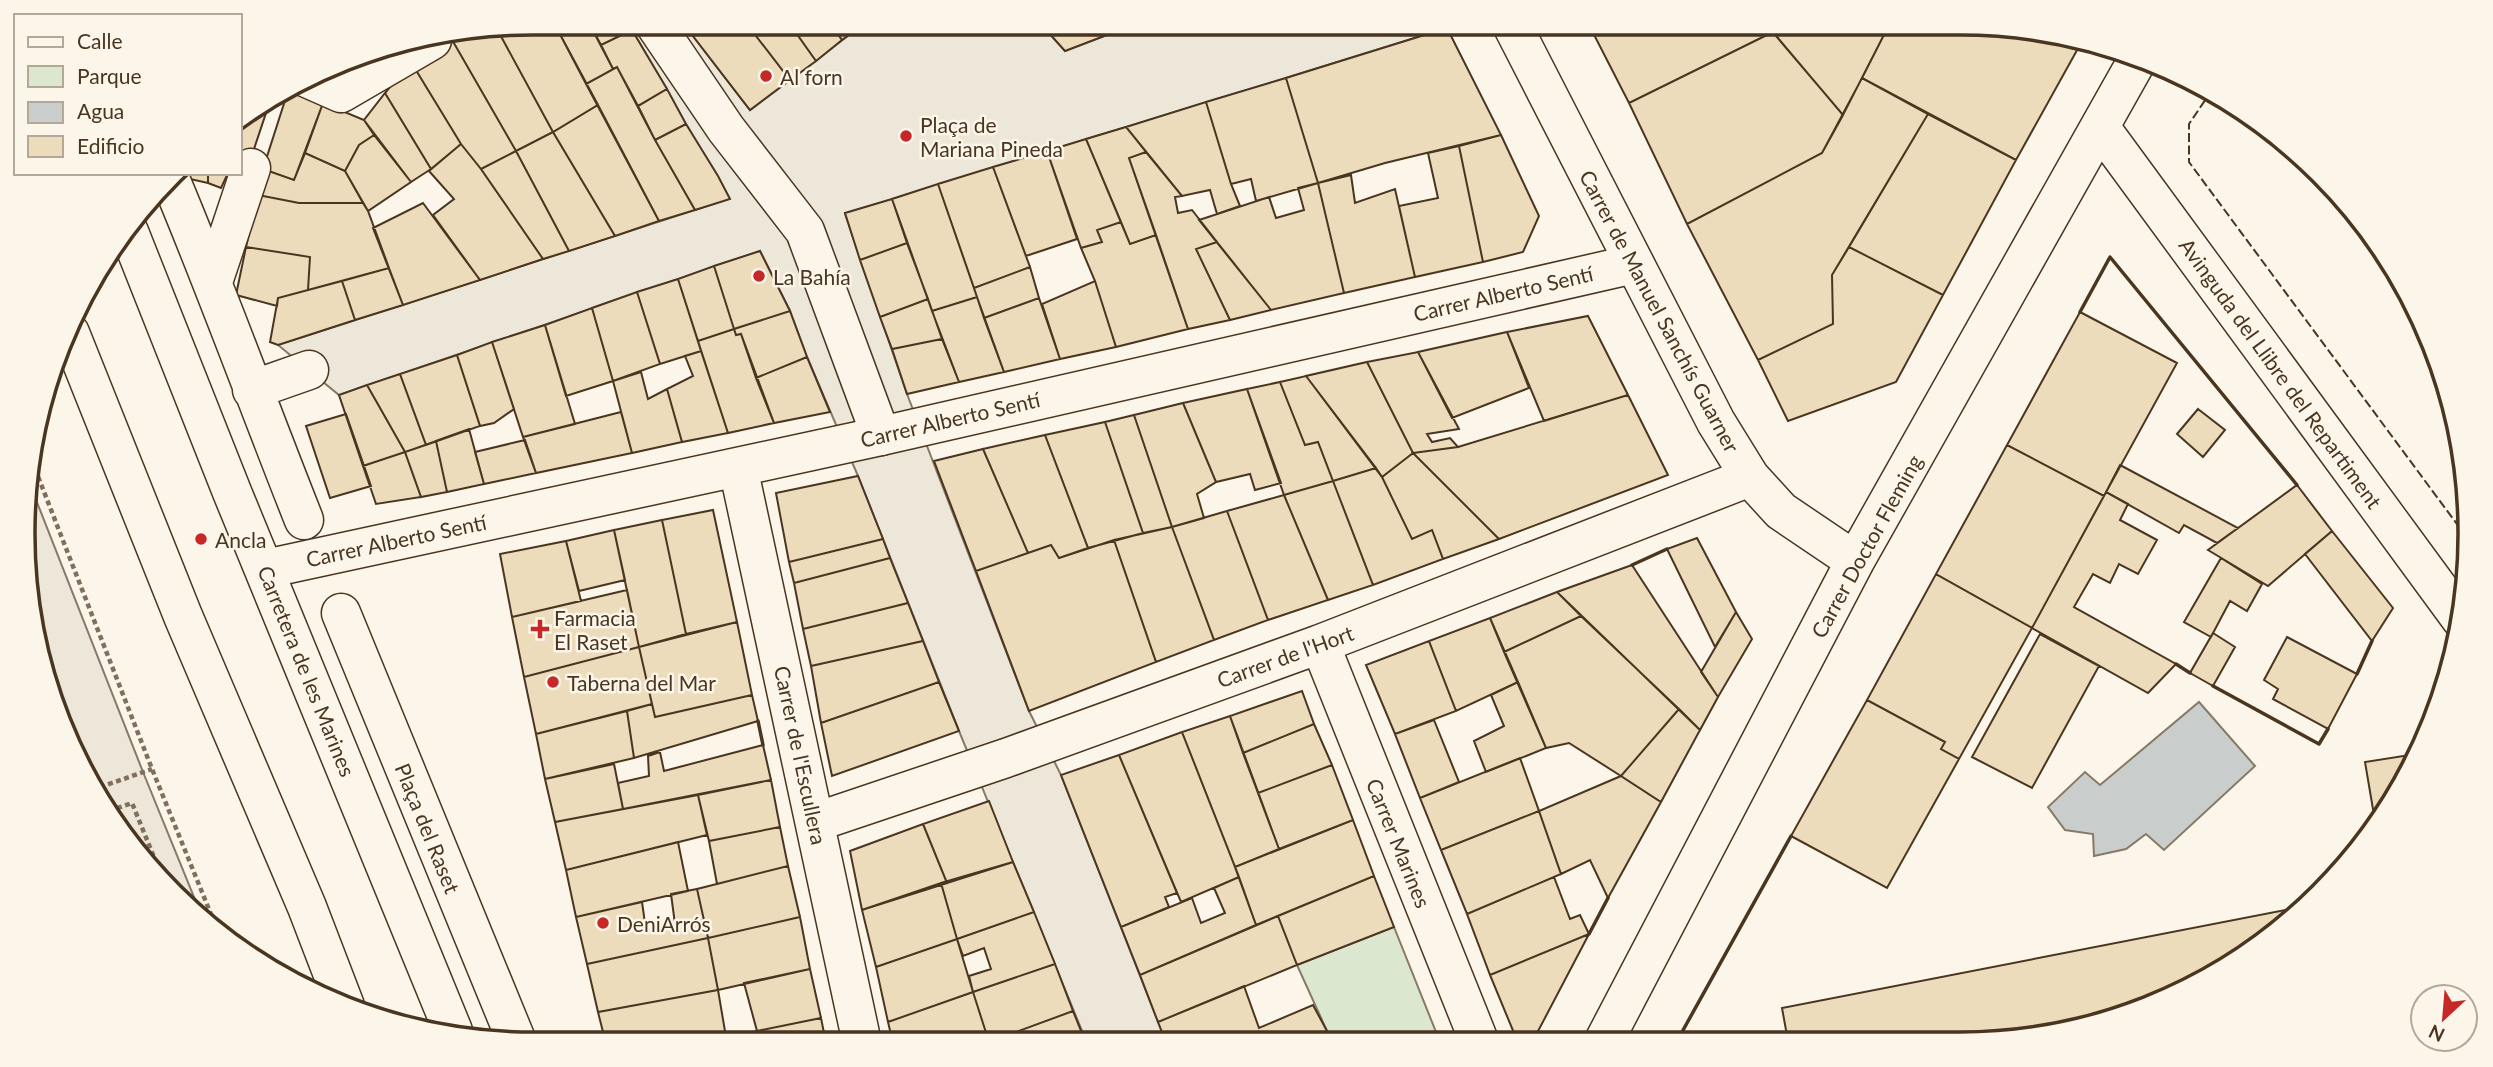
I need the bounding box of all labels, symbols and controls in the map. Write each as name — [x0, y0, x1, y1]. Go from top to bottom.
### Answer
legend — [14, 14, 242, 175]
text: Calle — [77, 28, 122, 53]
text: Parque — [77, 63, 142, 88]
place label: Al forn — [780, 64, 843, 89]
marker: Al forn — [758, 68, 774, 84]
text: Agua — [77, 98, 124, 123]
place label: Plaça de Mariana Pineda — [920, 112, 1063, 161]
marker: Plaça de Mariana Pineda — [898, 128, 914, 144]
text: Edificio — [77, 133, 145, 158]
street label: Carrer de Manuel Sanchís Guarner — [1575, 166, 1745, 457]
street label: Avinguda del Llibre del Repartiment — [2175, 233, 2388, 513]
street label: Carrer Alberto Sentí — [1411, 260, 1596, 326]
place label: La Bahía — [773, 264, 851, 289]
marker: La Bahía — [751, 268, 767, 284]
street label: Carrer Alberto Sentí — [858, 386, 1043, 452]
street label: Carrer Doctor Fleming — [1805, 450, 1927, 642]
street label: Carrer Alberto Sentí — [304, 508, 489, 571]
place label: Ancla — [215, 527, 266, 552]
marker: Ancla — [193, 531, 209, 547]
street label: Carretera de les Marines — [253, 562, 361, 780]
place label: Farmacia El Raset — [554, 605, 636, 654]
street label: Carrer de l'Hort — [1213, 620, 1357, 692]
marker: Farmacia El Raset — [532, 621, 548, 637]
street label: Carrer de l'Escullera — [770, 663, 832, 847]
place label: Taberna del Mar — [567, 670, 716, 695]
marker: Taberna del Mar — [545, 674, 561, 690]
street label: Plaça del Raset — [391, 759, 466, 897]
street label: Carrer Marines — [1362, 775, 1436, 911]
place label: DeniArrós — [617, 911, 711, 936]
marker: DeniArrós — [595, 915, 611, 931]
north arrow — [2409, 983, 2479, 1053]
text: N — [2425, 1020, 2448, 1047]

